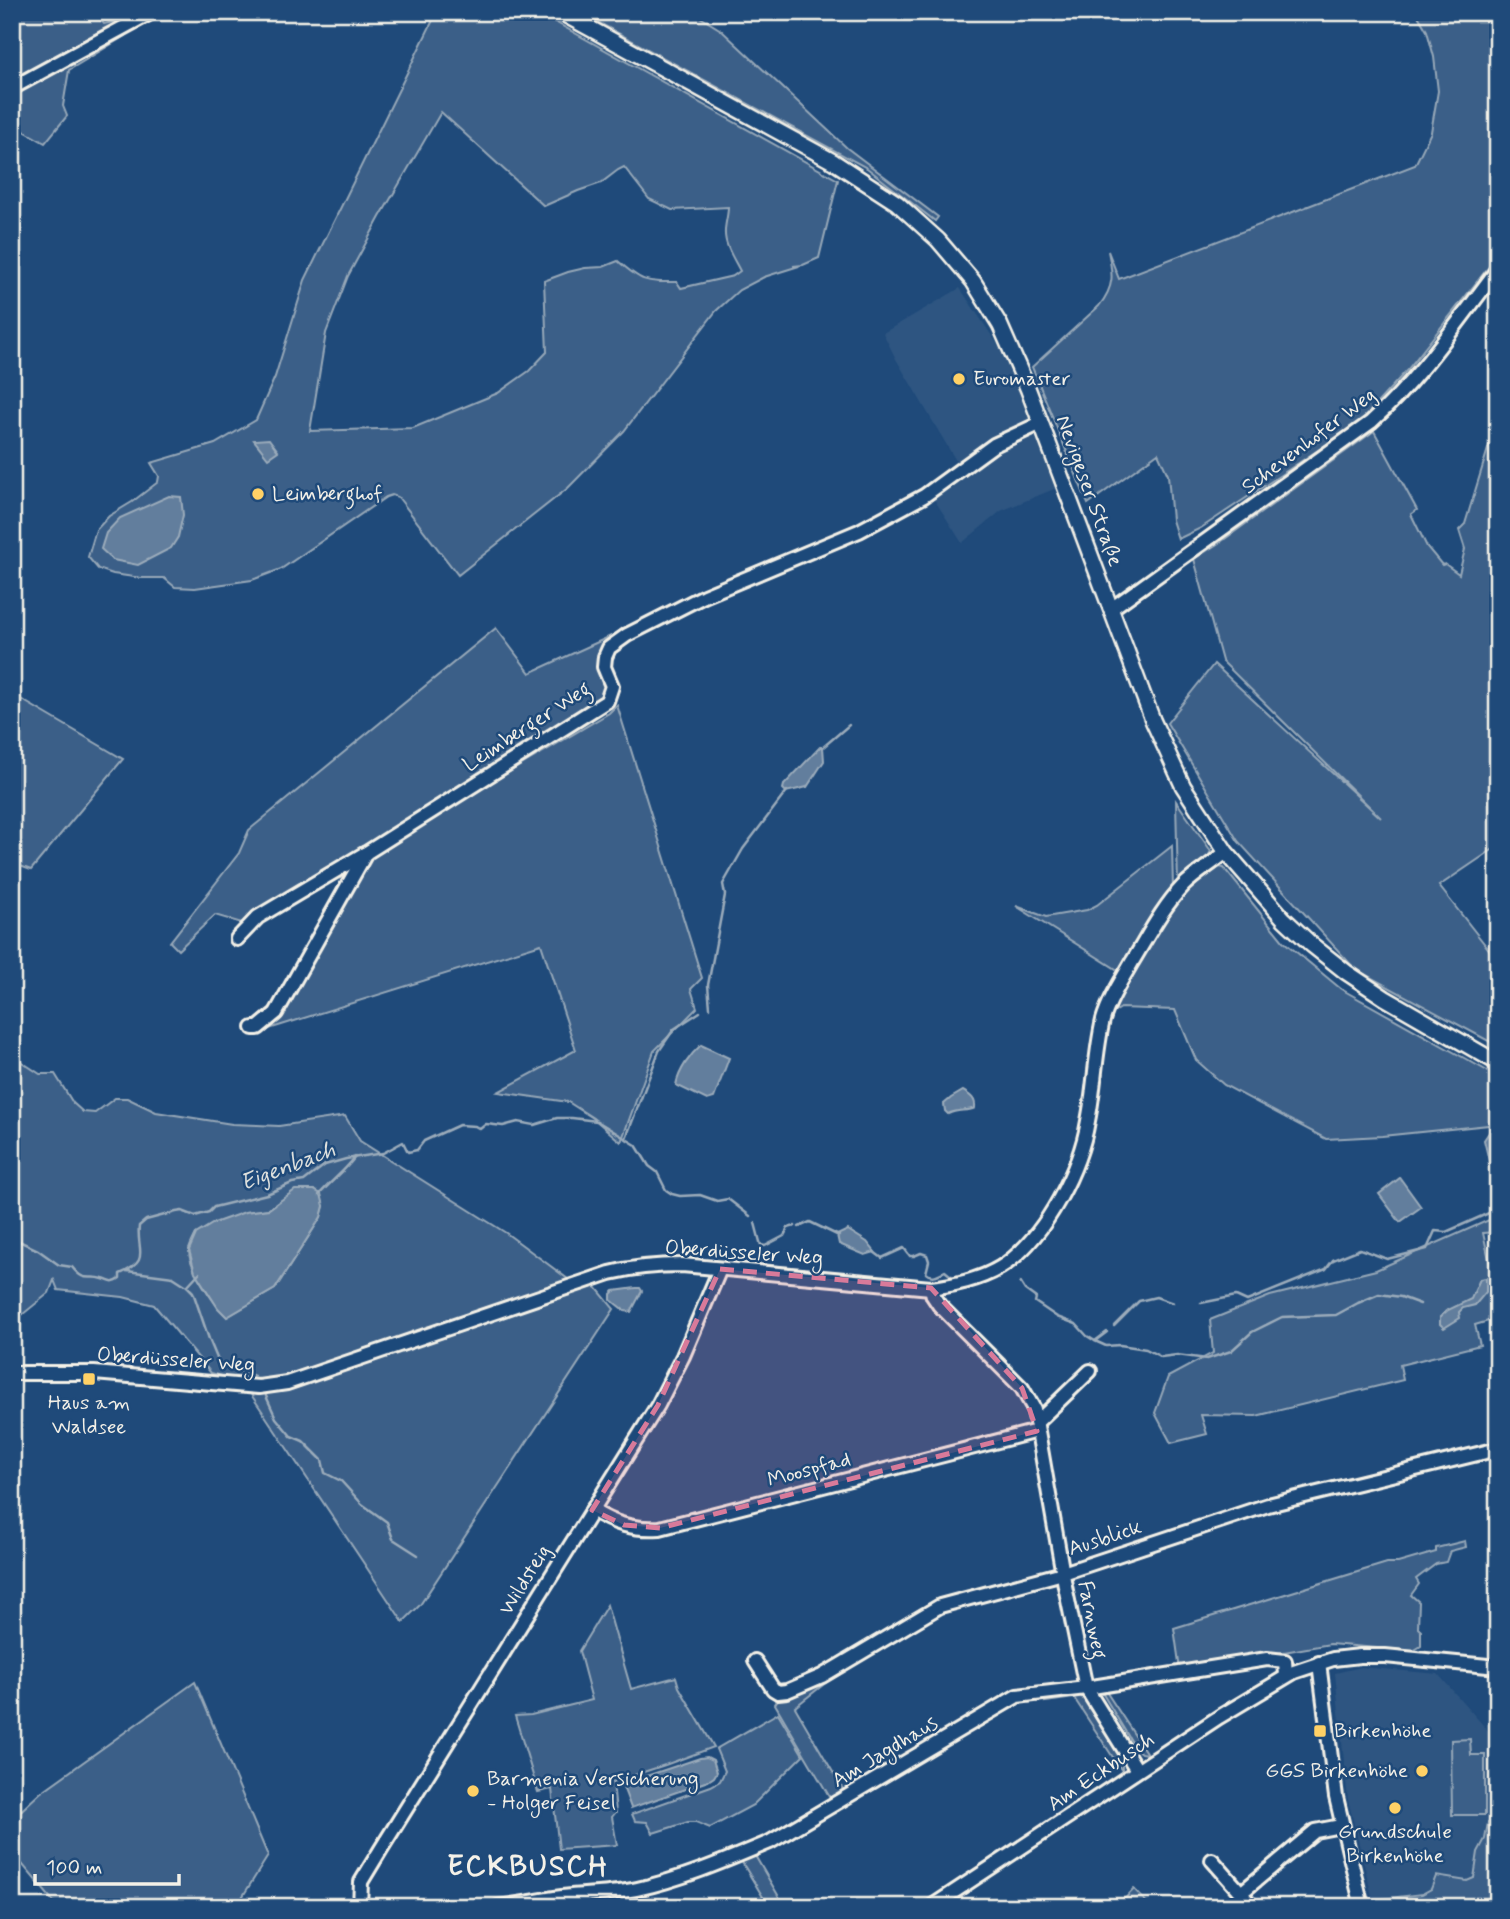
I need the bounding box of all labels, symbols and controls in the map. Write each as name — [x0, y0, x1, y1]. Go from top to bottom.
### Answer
place label: Euromaster — [973, 365, 1071, 393]
marker: Euromaster — [951, 371, 967, 387]
street label: Schevenhofer Weg — [1236, 381, 1382, 501]
street label: Nevigeser Straße — [1048, 412, 1129, 571]
place label: Leimberghof — [272, 480, 383, 510]
marker: Leimberghof — [250, 486, 266, 502]
street label: Leimberger Weg — [458, 675, 597, 781]
water label: Eigenbach — [236, 1135, 340, 1199]
street label: Oberdüsseler Weg — [664, 1234, 824, 1273]
street label: Oberdüsseler Weg — [96, 1341, 256, 1380]
marker: Haus am Waldsee — [81, 1371, 97, 1387]
place label: Haus am Waldsee — [48, 1389, 130, 1441]
street label: Moospfad — [764, 1445, 854, 1495]
street label: Ausblick — [1065, 1513, 1145, 1563]
street label: Wildsteig — [492, 1540, 558, 1620]
street label: Farnweg — [1069, 1578, 1113, 1662]
street label: Am Jagdhaus — [827, 1709, 944, 1796]
place label: Birkenhöhe — [1334, 1717, 1431, 1745]
marker: Birkenhöhe — [1312, 1723, 1328, 1739]
street label: Am Eckbusch — [1042, 1726, 1160, 1818]
place label: GGS Birkenhöhe — [1265, 1757, 1408, 1785]
marker: GGS Birkenhöhe — [1414, 1763, 1430, 1779]
place label: Barmenia Versicherung - Holger Feisel — [487, 1765, 699, 1818]
marker: Barmenia Versicherung - Holger Feisel — [465, 1783, 481, 1799]
marker: Grundschule Birkenhöhe — [1387, 1800, 1403, 1816]
place label: Grundschule Birkenhöhe — [1338, 1818, 1452, 1870]
scale bar — [35, 1842, 178, 1886]
district label: ECKBUSCH — [447, 1849, 609, 1886]
text: 100 m — [46, 1854, 102, 1882]

